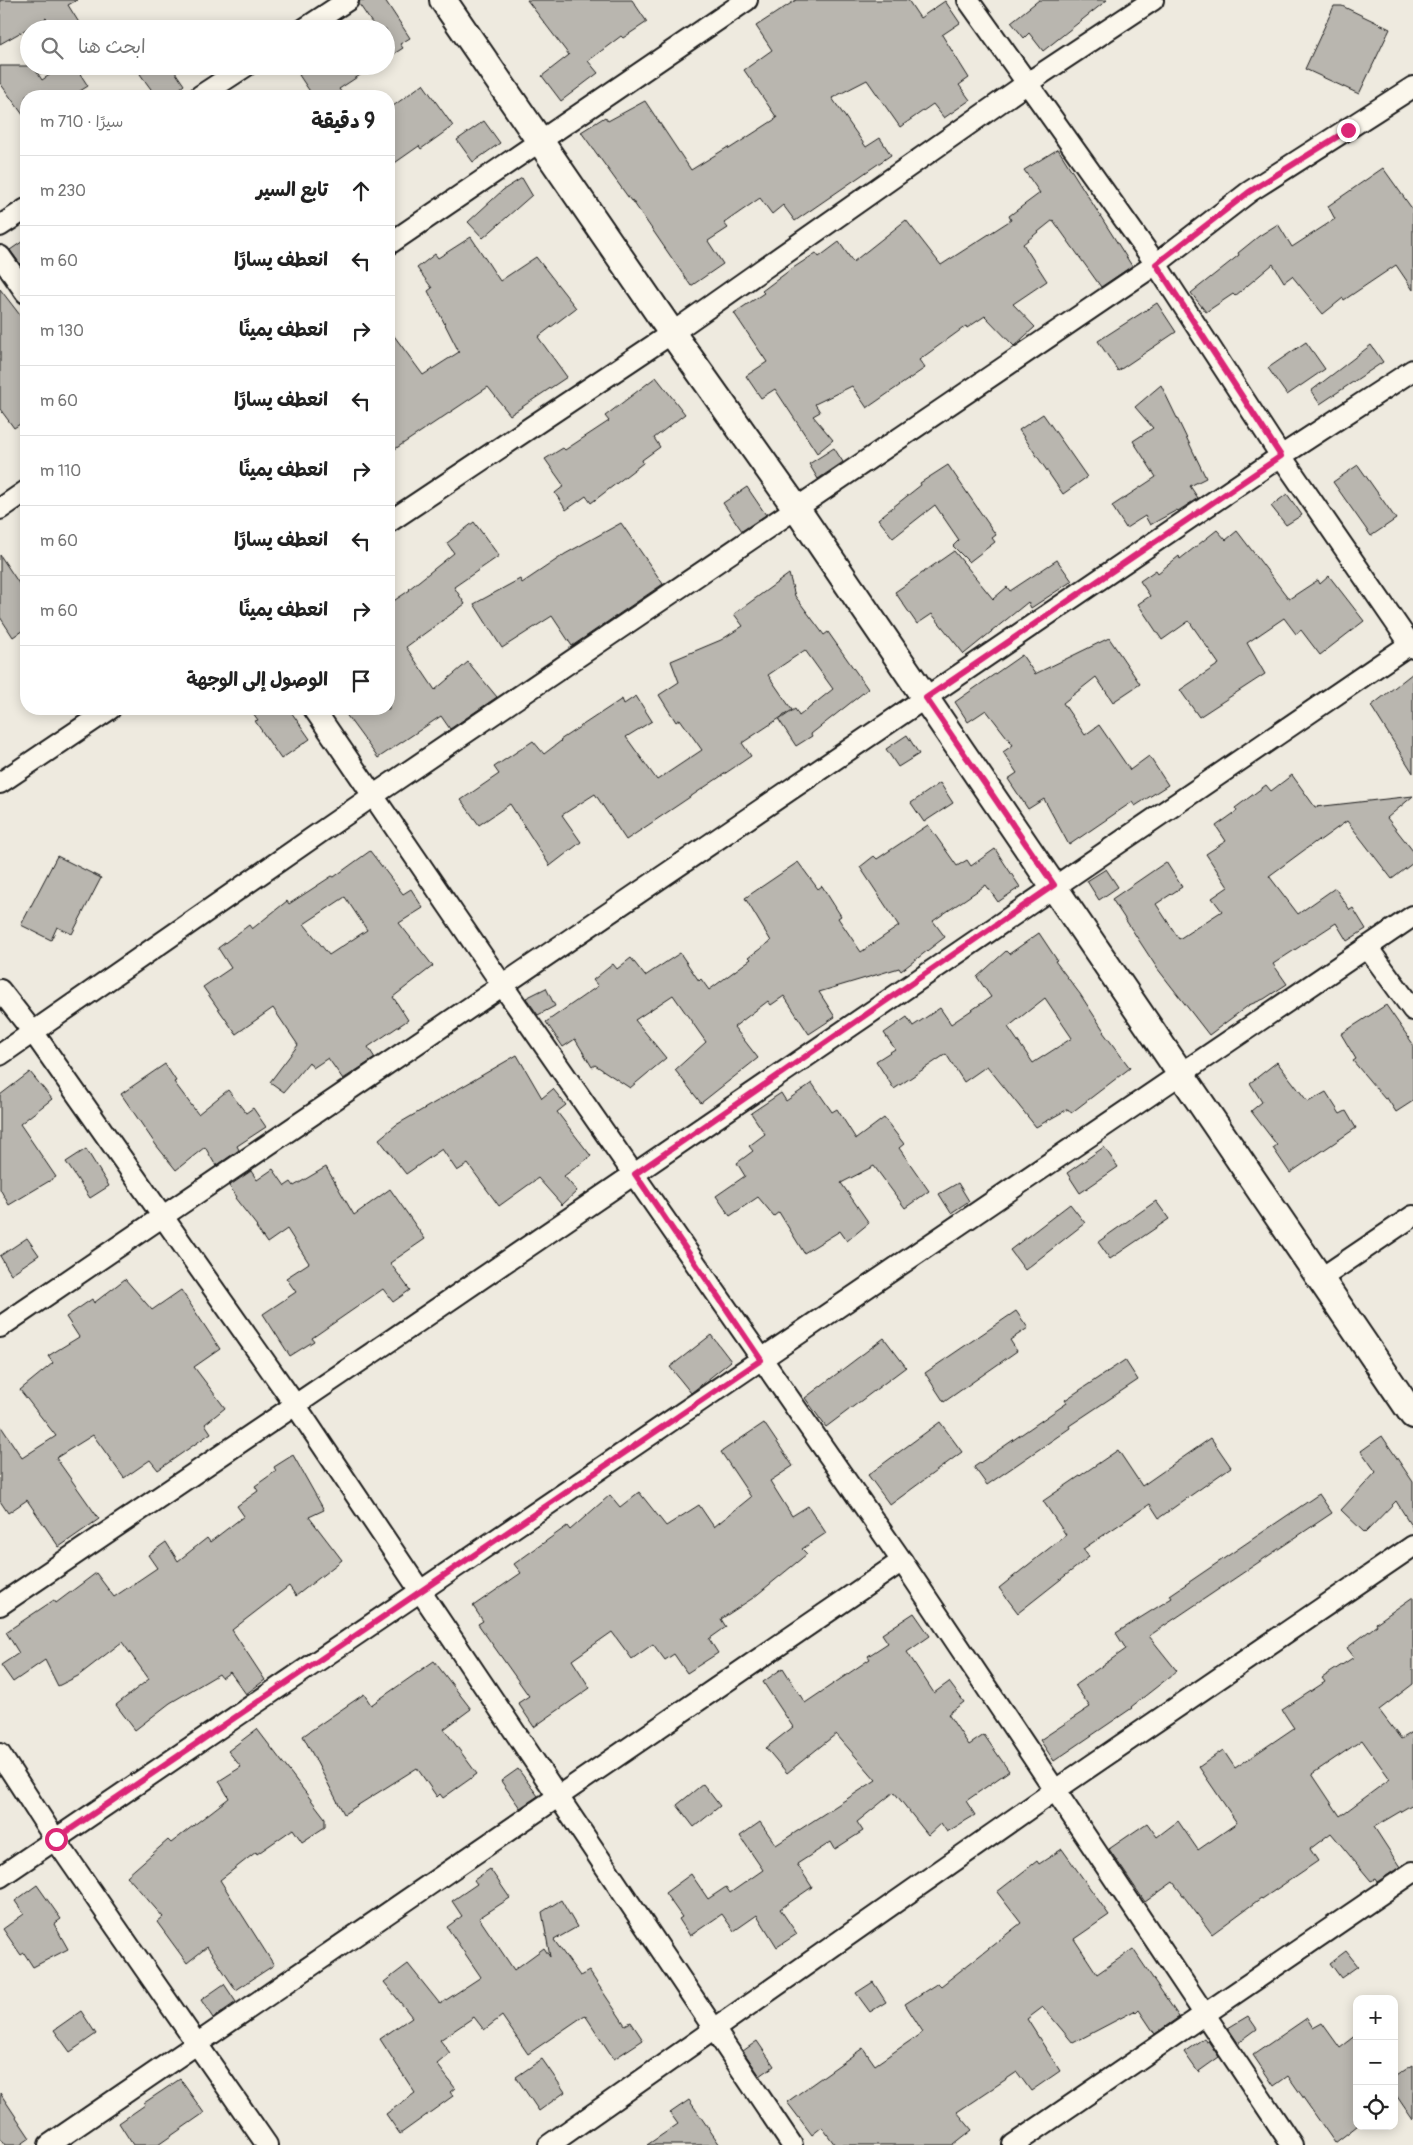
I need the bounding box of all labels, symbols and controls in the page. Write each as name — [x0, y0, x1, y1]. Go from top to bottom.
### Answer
search box — [20, 20, 395, 75]
icon: search — [38, 34, 66, 62]
text: ابحث هنا — [78, 35, 146, 59]
text: 9 دقيقة — [311, 108, 375, 135]
text: سيرًا · 710 m — [40, 112, 123, 132]
route end — [1337, 119, 1360, 142]
icon: ahead — [347, 177, 375, 205]
text: تابع السير — [256, 178, 328, 202]
text: 230 m — [40, 181, 86, 201]
icon: left — [347, 247, 375, 275]
text: انعطف يسارًا — [234, 248, 328, 272]
text: 60 m — [40, 251, 78, 271]
icon: right — [347, 317, 375, 345]
text: انعطف يمينًا — [239, 318, 328, 342]
text: 130 m — [40, 321, 84, 341]
icon: left — [347, 387, 375, 415]
text: انعطف يسارًا — [234, 388, 328, 412]
text: 60 m — [40, 391, 78, 411]
icon: right — [347, 457, 375, 485]
text: انعطف يمينًا — [239, 458, 328, 482]
text: 110 m — [40, 461, 81, 481]
icon: left — [347, 527, 375, 555]
text: انعطف يسارًا — [234, 528, 328, 552]
text: 60 m — [40, 531, 78, 551]
icon: right — [347, 597, 375, 625]
text: انعطف يمينًا — [239, 598, 328, 622]
text: 60 m — [40, 601, 78, 621]
icon: arrive — [347, 667, 375, 695]
text: الوصول إلى الوجهة — [186, 668, 328, 692]
route start — [45, 1828, 68, 1851]
map controls — [1353, 1995, 1398, 2130]
button: + — [1353, 1995, 1398, 2040]
button: − — [1353, 2040, 1398, 2085]
button: locate — [1353, 2085, 1398, 2130]

